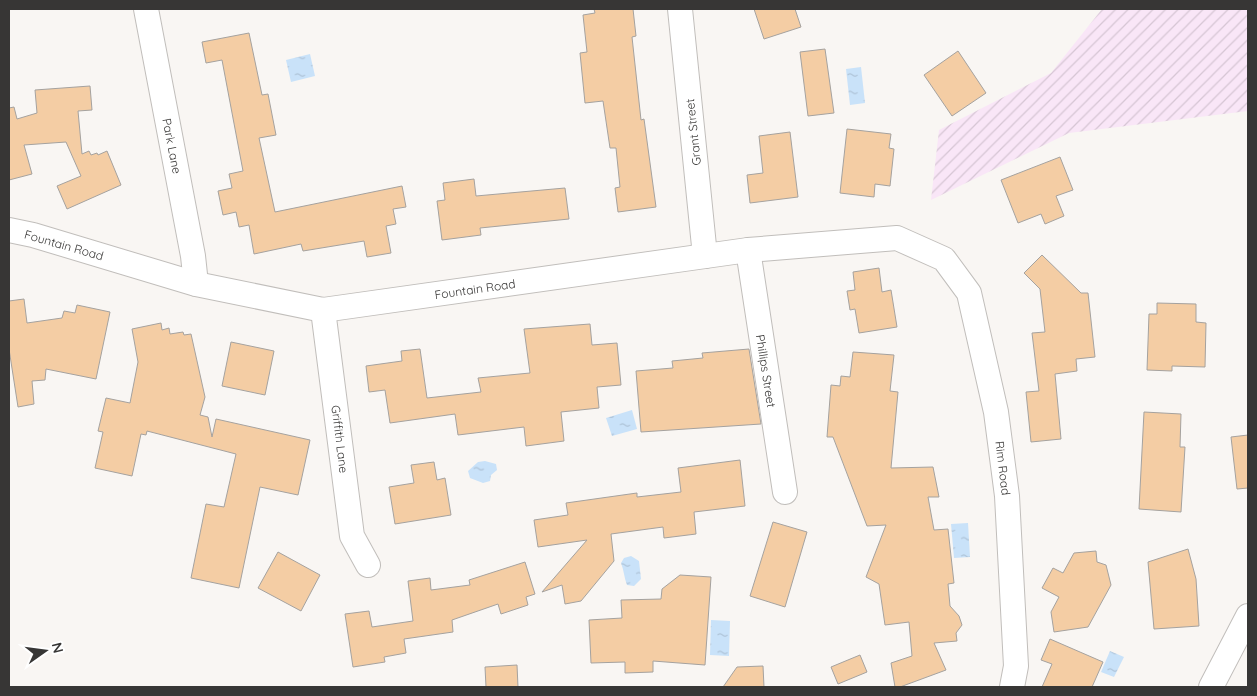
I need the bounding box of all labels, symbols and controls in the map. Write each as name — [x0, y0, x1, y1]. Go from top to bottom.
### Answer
street label: Grant Street — [682, 98, 704, 166]
street label: Park Lane — [159, 117, 185, 175]
street label: Fountain Road — [23, 227, 105, 263]
street label: Fountain Road — [434, 276, 516, 302]
street label: Phillips Street — [753, 333, 779, 409]
street label: Griffith Lane — [328, 404, 352, 474]
street label: Rim Road — [992, 440, 1014, 496]
north arrow — [20, 626, 70, 676]
text: N — [48, 641, 68, 655]

